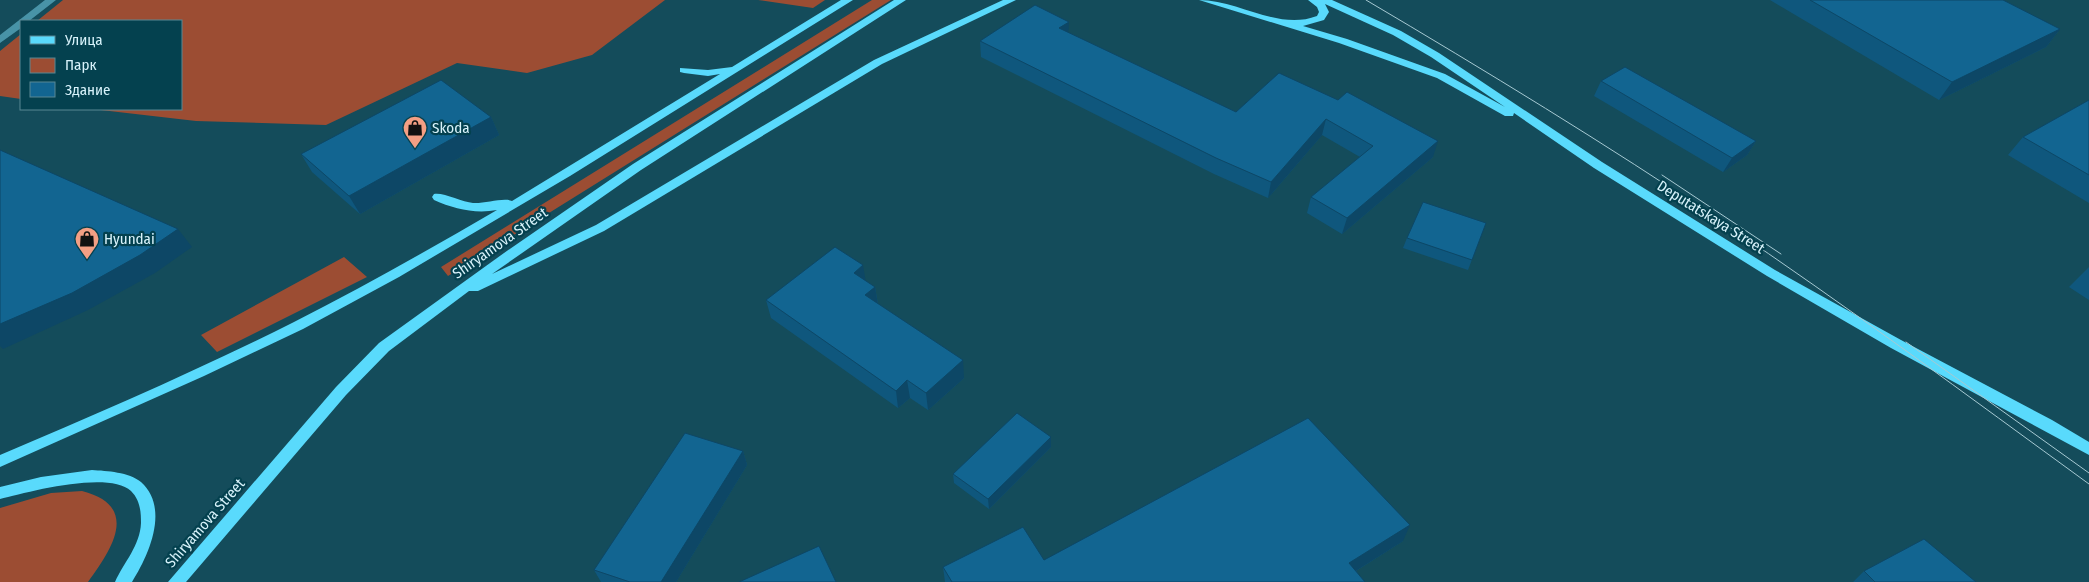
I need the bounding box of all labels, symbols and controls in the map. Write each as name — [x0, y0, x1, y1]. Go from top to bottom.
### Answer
legend — [20, 20, 182, 110]
text: Улица — [64, 31, 103, 49]
text: Парк — [65, 56, 96, 74]
text: Здание — [65, 81, 111, 99]
shop icon: Skoda — [402, 115, 428, 149]
place label: Skoda — [432, 119, 470, 137]
street label: Deputatskaya Street — [1654, 177, 1768, 257]
street label: Shiryamova Street — [449, 204, 551, 282]
shop icon: Hyundai — [74, 226, 100, 260]
place label: Hyundai — [104, 230, 155, 248]
street label: Shiryamova Street — [162, 475, 249, 571]

